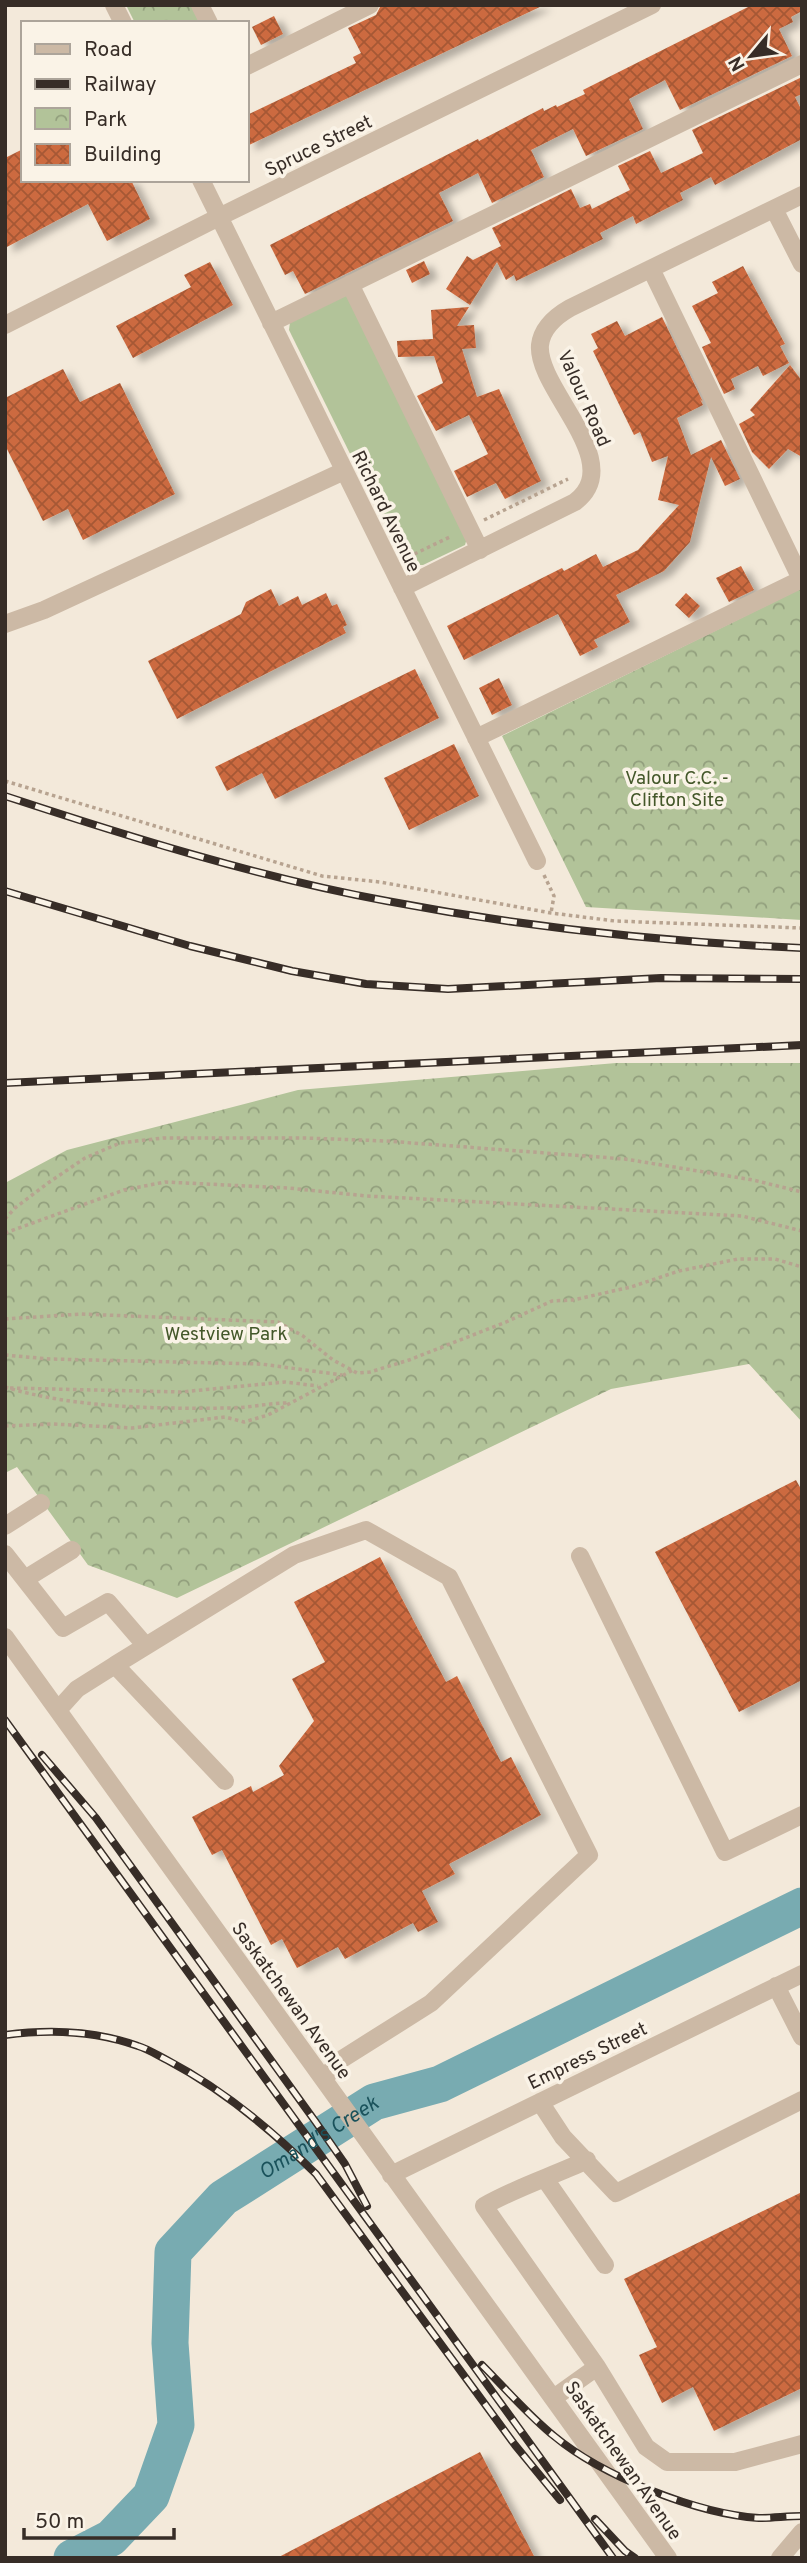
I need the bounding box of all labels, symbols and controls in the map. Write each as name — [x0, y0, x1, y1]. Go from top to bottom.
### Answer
legend — [21, 21, 248, 182]
north arrow — [716, 21, 786, 91]
text: Road — [84, 37, 133, 64]
text: N — [724, 51, 752, 75]
text: Railway — [84, 72, 157, 99]
text: Park — [84, 107, 127, 134]
street label: Spruce Street — [261, 110, 376, 183]
text: Building — [84, 142, 162, 169]
street label: Valour Road — [551, 347, 615, 451]
street label: Richard Avenue — [345, 447, 425, 577]
park label: Valour C.C. - Clifton Site — [625, 767, 729, 813]
park label: Westview Park — [164, 1323, 288, 1347]
street label: Saskatchewan Avenue — [225, 1918, 356, 2085]
street label: Empress Street — [524, 2018, 651, 2096]
water label: Omand's Creek — [254, 2090, 385, 2187]
street label: Saskatchewan Avenue — [558, 2377, 686, 2545]
scale bar — [24, 2496, 175, 2540]
text: 50 m — [35, 2509, 84, 2536]

